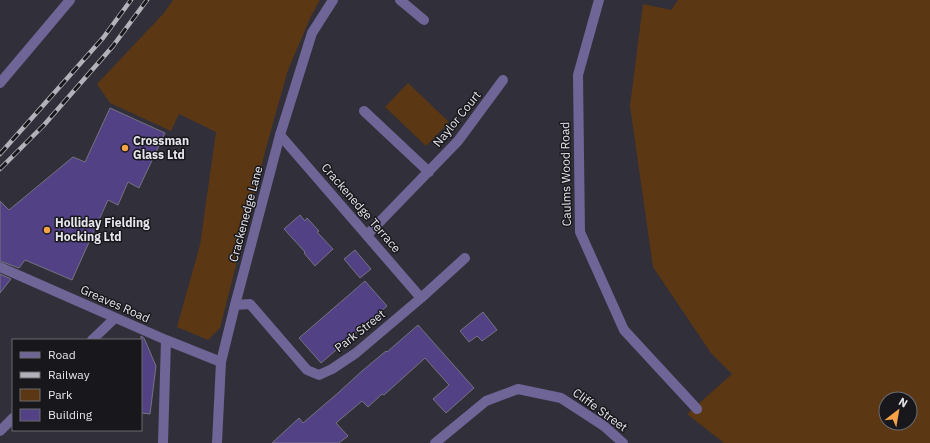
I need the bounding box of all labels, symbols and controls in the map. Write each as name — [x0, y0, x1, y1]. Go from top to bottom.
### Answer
street label: Naylor Court — [429, 88, 484, 150]
street label: Caulms Wood Road — [557, 122, 574, 226]
place label: Crossman Glass Ltd — [133, 133, 189, 162]
marker: Crossman Glass Ltd — [120, 143, 130, 153]
street label: Crackenedge Terrace — [319, 160, 405, 256]
street label: Crackenedge Lane — [225, 164, 266, 264]
place label: Holliday Fielding Hocking Ltd — [55, 215, 150, 244]
marker: Holliday Fielding Hocking Ltd — [42, 225, 52, 235]
street label: Greaves Road — [78, 282, 152, 325]
street label: Park Street — [331, 306, 388, 355]
legend — [12, 339, 142, 431]
text: Road — [48, 347, 76, 362]
text: Railway — [48, 367, 90, 382]
street label: Cliffe Street — [570, 385, 631, 434]
text: Park — [48, 387, 73, 402]
north arrow — [878, 391, 918, 431]
text: N — [896, 394, 910, 410]
text: Building — [48, 407, 93, 422]

